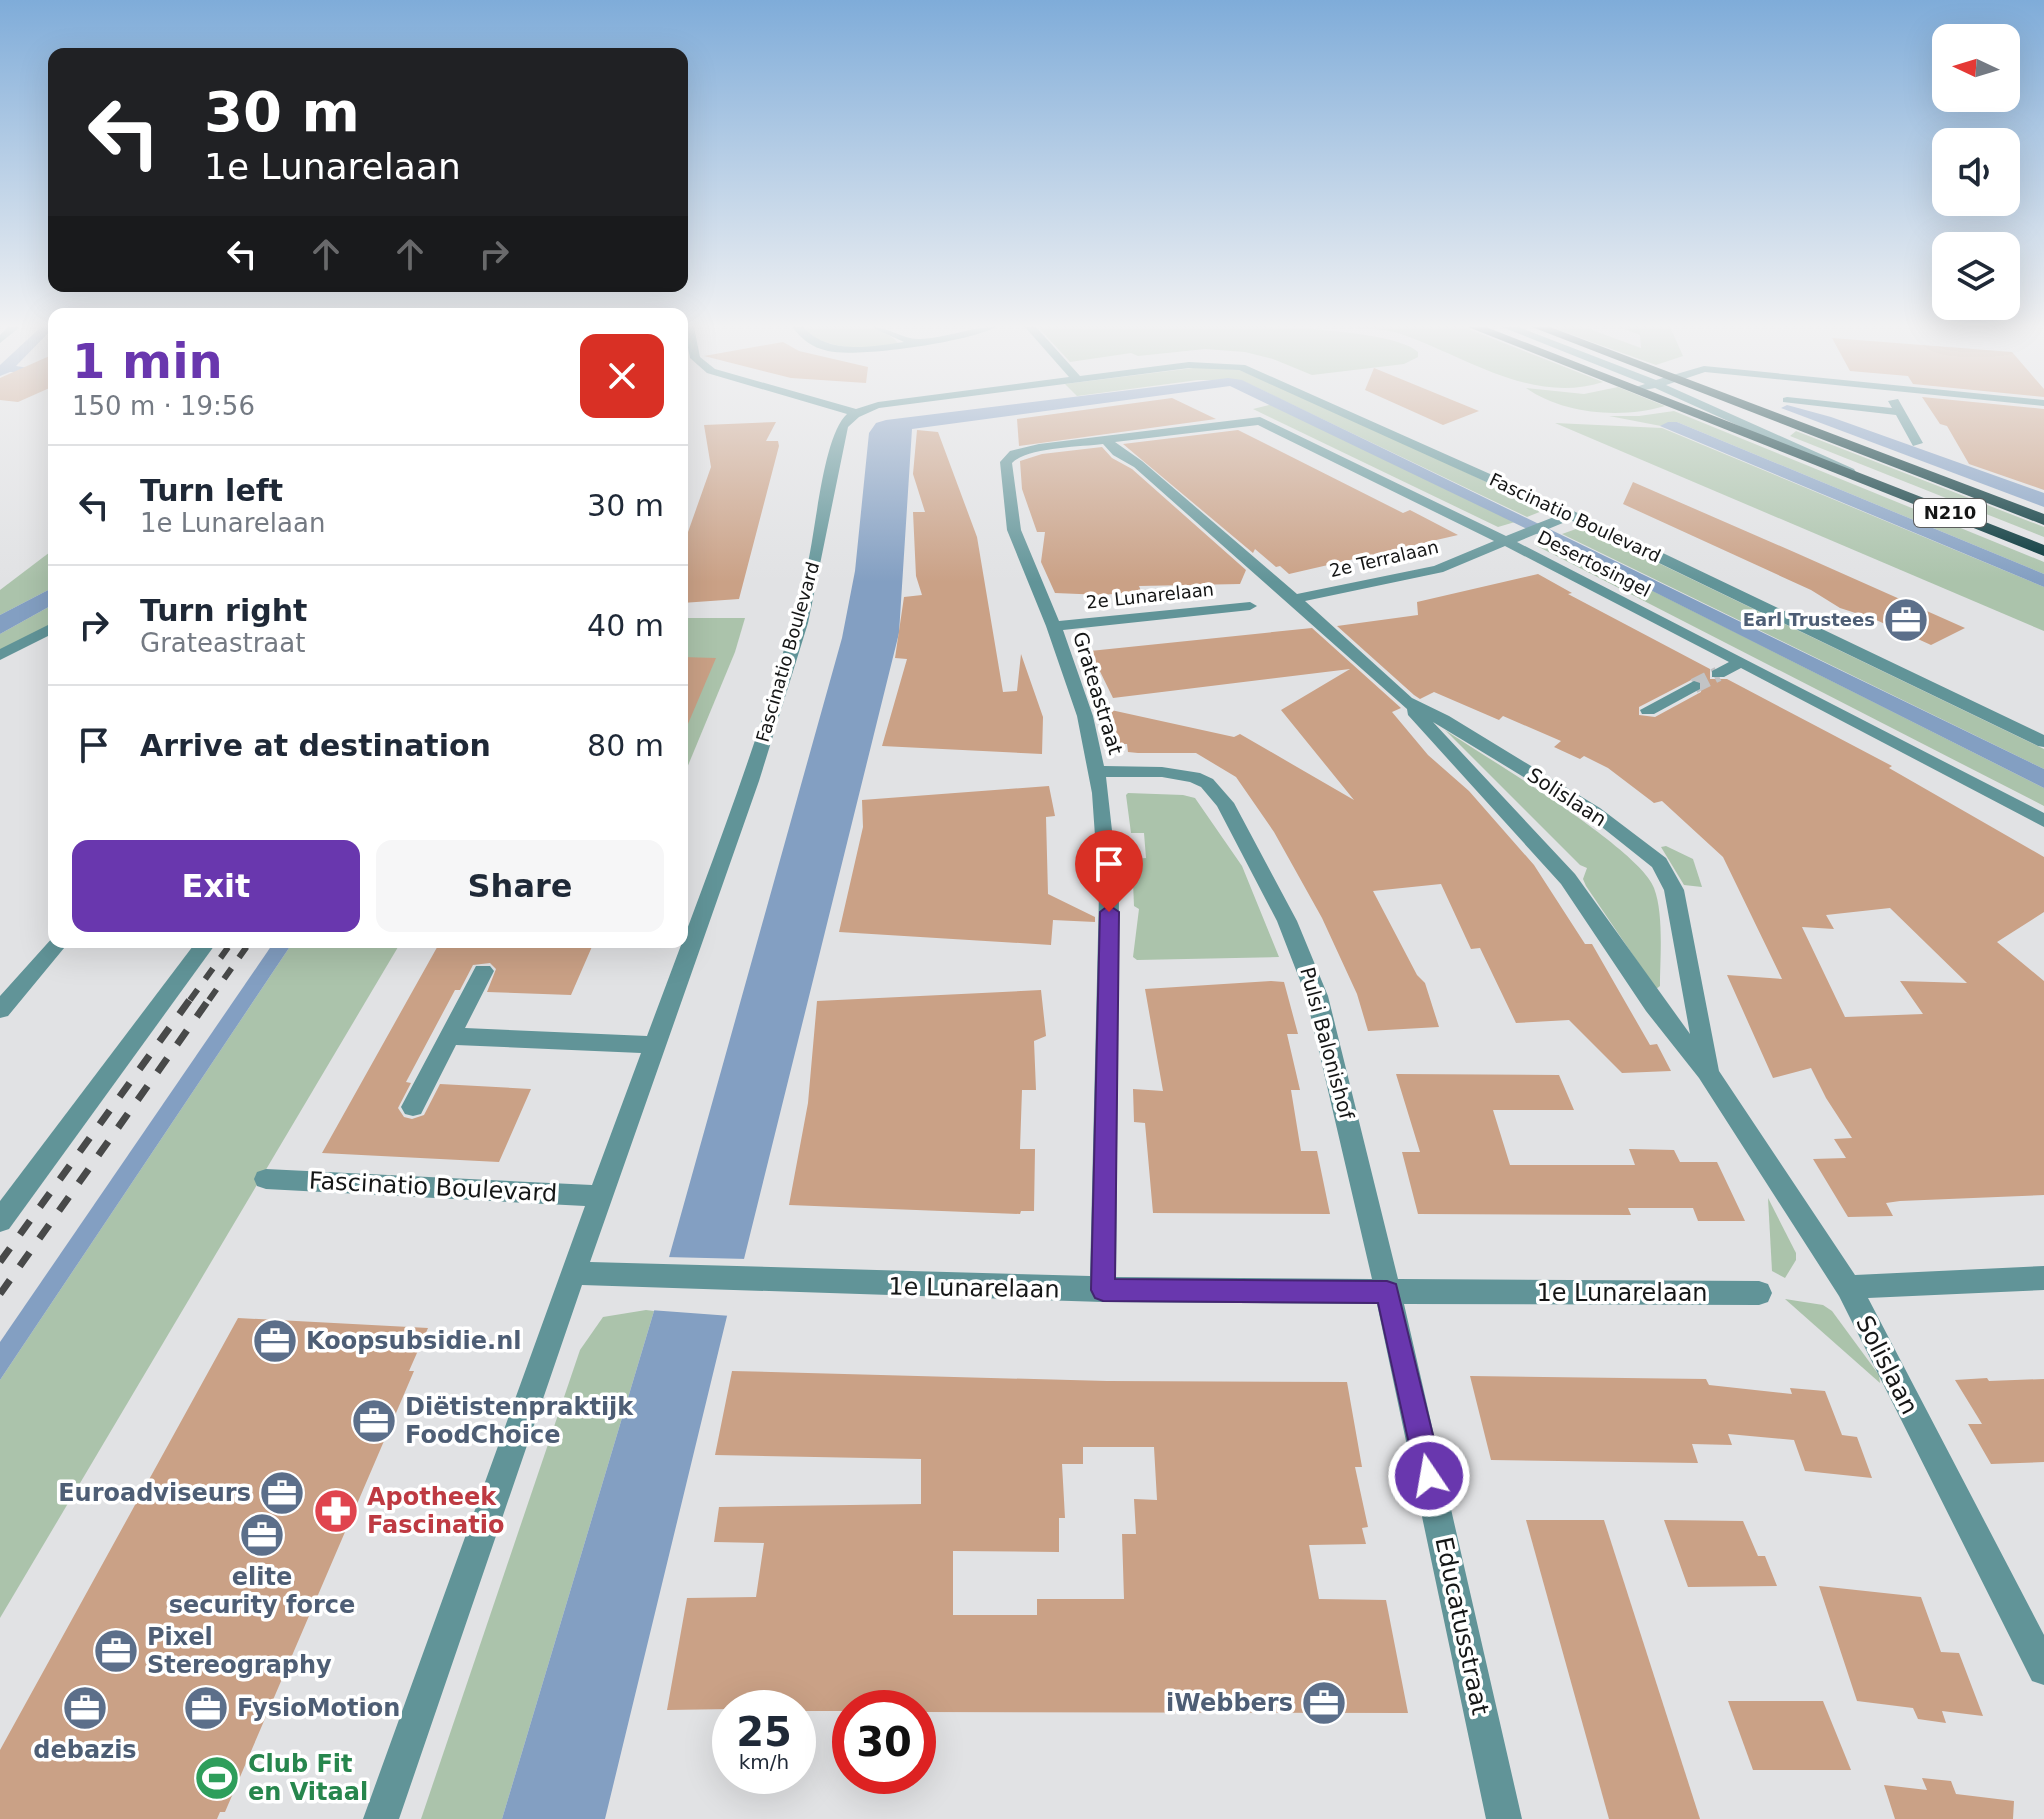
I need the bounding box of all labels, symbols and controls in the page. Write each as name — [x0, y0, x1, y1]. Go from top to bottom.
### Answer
north arrow — [1932, 24, 2020, 112]
map controls — [1932, 24, 2020, 320]
text: 30 m — [204, 79, 360, 144]
icon: left — [72, 80, 176, 184]
button: sound — [1932, 128, 2020, 216]
text: 1e Lunarelaan — [204, 146, 461, 187]
icon: left — [220, 232, 264, 276]
icon: ahead — [304, 232, 348, 276]
icon: ahead — [388, 232, 432, 276]
icon: right — [472, 232, 516, 276]
button: layers — [1932, 232, 2020, 320]
text: 1 min — [72, 333, 223, 389]
button: close — [580, 334, 664, 418]
text: 150 m · 19:56 — [72, 391, 255, 421]
street label: Fascinatio Boulevard — [1486, 469, 1664, 566]
text: Turn left — [140, 473, 283, 508]
icon: left — [72, 483, 116, 527]
text: 30 m — [587, 488, 664, 523]
road number: N210 — [1914, 499, 1986, 527]
text: 1e Lunarelaan — [140, 508, 325, 538]
street label: Desertosingel — [1534, 526, 1654, 601]
street label: 2e Terralaan — [1327, 536, 1440, 581]
street label: Fascinatio Boulevard — [752, 559, 823, 744]
street label: 2e Lunarelaan — [1085, 578, 1215, 613]
text: Turn right — [140, 593, 307, 628]
office icon: Earl Trustees — [1882, 596, 1930, 644]
icon: right — [72, 603, 116, 647]
text: 40 m — [587, 608, 664, 643]
place label: Earl Trustees — [1743, 609, 1875, 630]
text: Grateastraat — [140, 628, 305, 658]
street label: Grateastraat — [1068, 629, 1128, 757]
icon: arrive — [72, 723, 116, 767]
text: Arrive at destination — [140, 728, 491, 763]
text: 80 m — [587, 728, 664, 763]
street label: Solislaan — [1523, 763, 1611, 831]
pin — [1075, 830, 1143, 912]
button: Exit — [72, 840, 360, 932]
button: Share — [376, 840, 664, 932]
icon: arrive — [1087, 842, 1131, 886]
street label: Pulsi Balonishof — [1295, 964, 1359, 1123]
street label: Fascinatio Boulevard — [308, 1167, 558, 1207]
street label: 1e Lunarelaan — [888, 1273, 1060, 1303]
street label: 1e Lunarelaan — [1536, 1279, 1708, 1307]
street label: Solislaan — [1850, 1311, 1924, 1419]
office icon: Koopsubsidie.nl — [251, 1317, 299, 1365]
place label: Koopsubsidie.nl — [306, 1327, 522, 1355]
place label: Diëtistenpraktijk FoodChoice — [405, 1393, 634, 1449]
office icon: Diëtistenpraktijk FoodChoice — [350, 1397, 398, 1445]
position arrow — [1387, 1434, 1471, 1518]
office icon: Euroadviseurs — [258, 1469, 306, 1517]
place label: Euroadviseurs — [58, 1479, 251, 1507]
place label: Apotheek Fascinatio — [367, 1483, 504, 1539]
pharmacy icon: Apotheek Fascinatio — [312, 1487, 360, 1535]
office icon: elite security force — [238, 1511, 286, 1559]
street label: Educatusstraat — [1429, 1534, 1495, 1718]
place label: elite security force — [169, 1563, 355, 1619]
place label: Pixel Stereography — [147, 1623, 332, 1679]
office icon: Pixel Stereography — [92, 1627, 140, 1675]
office icon: iWebbers — [1300, 1679, 1348, 1727]
office icon: debazis — [61, 1684, 109, 1732]
office icon: FysioMotion — [182, 1684, 230, 1732]
place label: iWebbers — [1166, 1689, 1293, 1717]
speed limit sign: 30 — [832, 1690, 936, 1794]
place label: FysioMotion — [237, 1694, 400, 1722]
text: 25 — [736, 1709, 792, 1755]
place label: debazis — [33, 1736, 137, 1764]
place label: Club Fit en Vitaal — [248, 1750, 368, 1806]
text: km/h — [739, 1750, 789, 1774]
sports icon: Club Fit en Vitaal — [193, 1754, 241, 1802]

